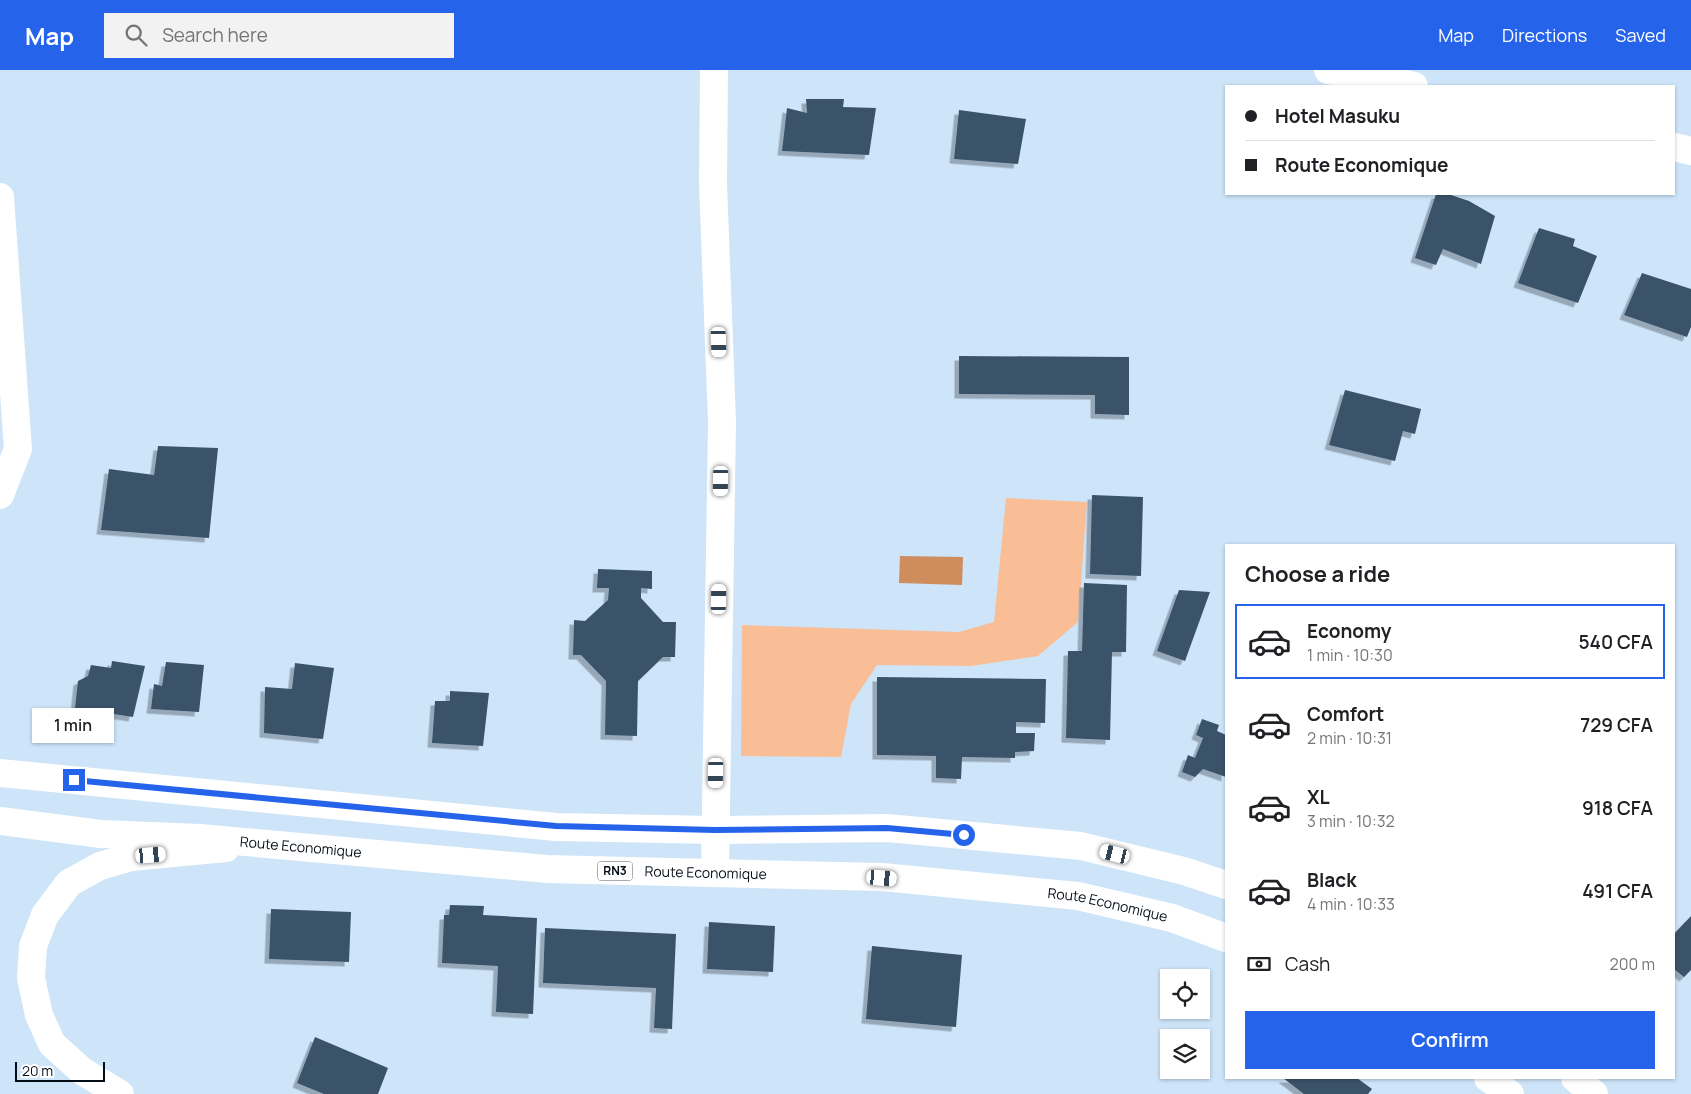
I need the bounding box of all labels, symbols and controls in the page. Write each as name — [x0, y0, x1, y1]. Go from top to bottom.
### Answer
search box — [104, 13, 454, 58]
text: Map — [25, 19, 74, 52]
icon: search — [122, 21, 150, 49]
text: Search here — [162, 22, 268, 48]
text: Map — [1438, 23, 1474, 47]
text: Directions — [1502, 23, 1587, 47]
text: Saved — [1615, 23, 1666, 47]
text: Hotel Masuku — [1275, 103, 1400, 129]
text: Route Economique — [1275, 152, 1449, 178]
car — [710, 327, 727, 357]
car — [713, 466, 728, 496]
text: Choose a ride — [1245, 559, 1390, 589]
car — [711, 584, 726, 614]
text: Economy — [1307, 618, 1391, 644]
icon: car — [1247, 619, 1292, 664]
text: 540 CFA — [1578, 629, 1653, 655]
text: 1 min · 10:30 — [1307, 644, 1393, 666]
text: Comfort — [1307, 701, 1384, 727]
icon: car — [1247, 702, 1292, 747]
callout: 1 min — [33, 708, 115, 742]
text: 729 CFA — [1580, 712, 1653, 738]
text: 1 min — [54, 714, 92, 736]
text: 2 min · 10:31 — [1307, 727, 1392, 749]
car — [708, 758, 723, 788]
route end — [63, 769, 85, 791]
text: XL — [1307, 784, 1330, 810]
icon: car — [1247, 785, 1292, 830]
text: 918 CFA — [1582, 795, 1653, 821]
text: 3 min · 10:32 — [1307, 810, 1395, 832]
route start — [953, 824, 975, 846]
street label: Route Economique — [239, 832, 362, 861]
car — [1098, 843, 1131, 865]
car — [135, 846, 166, 864]
road number: RN3 — [598, 861, 632, 880]
street label: Route Economique — [644, 861, 767, 883]
text: Black — [1307, 867, 1356, 893]
icon: car — [1247, 868, 1292, 913]
car — [866, 869, 897, 887]
text: 491 CFA — [1582, 878, 1653, 904]
street label: Route Economique — [1047, 883, 1170, 926]
text: 4 min · 10:33 — [1307, 893, 1395, 915]
icon: cash — [1245, 950, 1273, 978]
text: Cash — [1285, 951, 1330, 977]
text: 200 m — [1610, 953, 1655, 975]
map controls — [1160, 969, 1210, 1079]
button: locate — [1160, 969, 1210, 1019]
button: Confirm — [1245, 1011, 1655, 1069]
button: layers — [1160, 1029, 1210, 1079]
scale bar — [15, 1059, 105, 1082]
text: 20 m — [22, 1061, 53, 1080]

